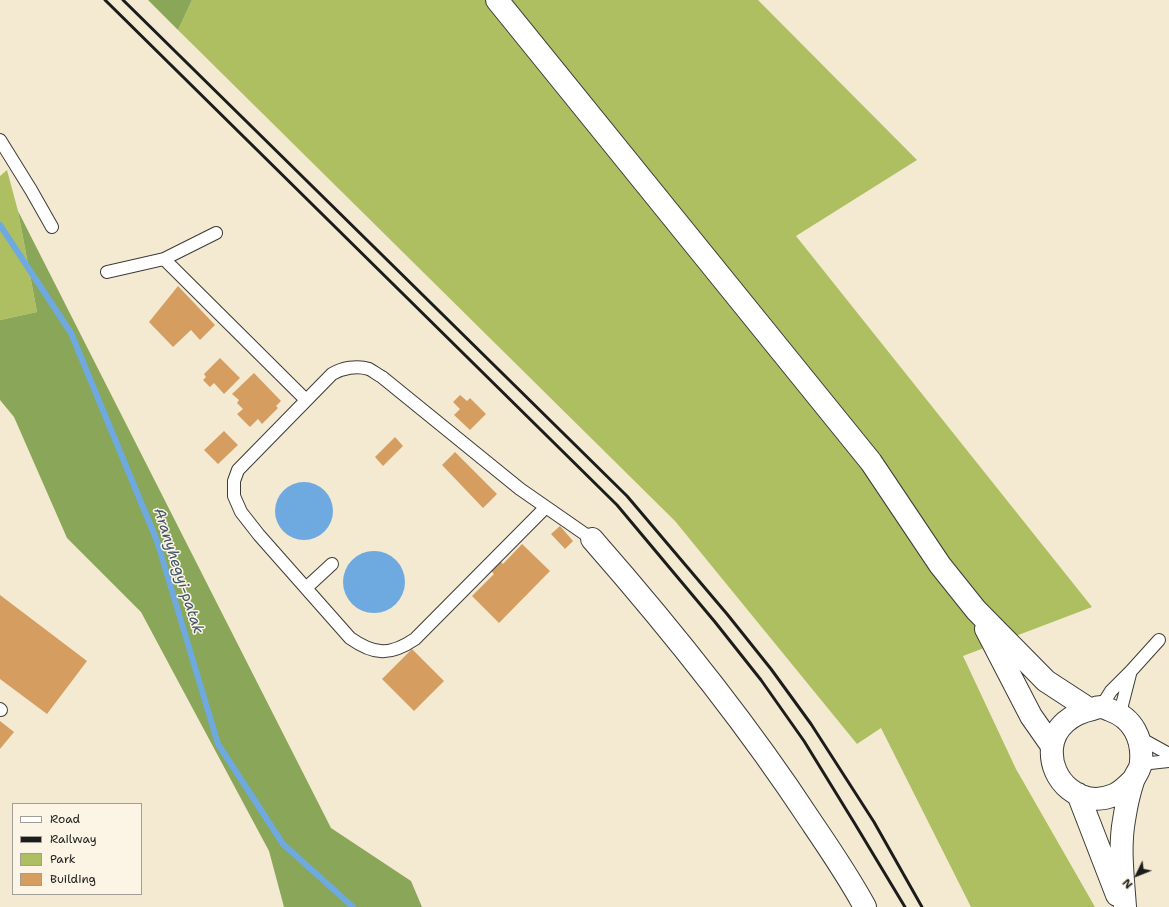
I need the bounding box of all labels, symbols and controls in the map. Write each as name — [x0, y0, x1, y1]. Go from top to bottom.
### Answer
water label: Aranyhegyi-patak — [149, 506, 207, 636]
legend — [12, 803, 142, 895]
text: Road — [50, 811, 80, 827]
text: Railway — [50, 831, 97, 847]
text: Park — [50, 851, 76, 867]
north arrow — [1117, 855, 1157, 895]
text: Building — [50, 871, 96, 887]
text: N — [1119, 875, 1136, 892]

